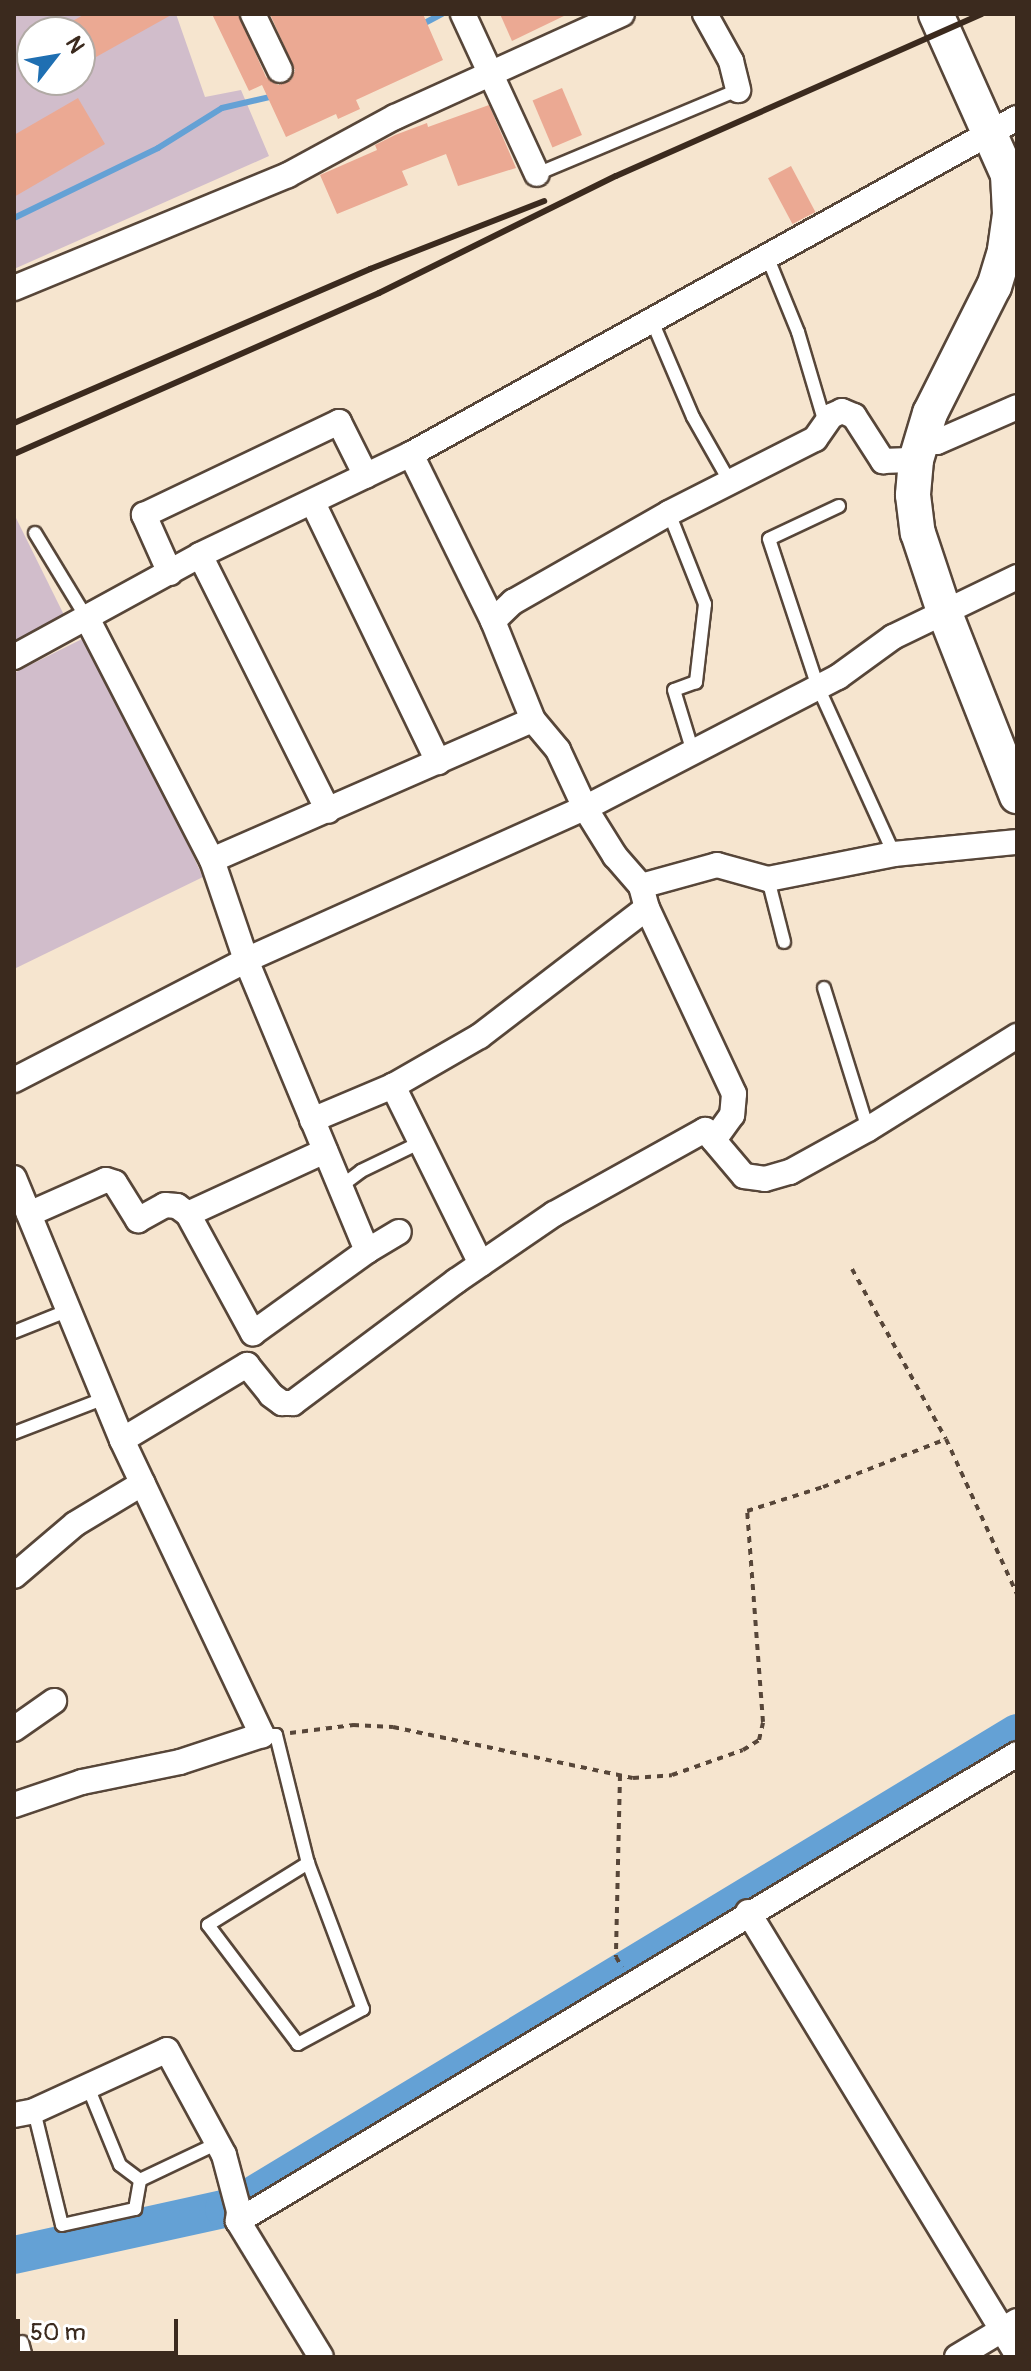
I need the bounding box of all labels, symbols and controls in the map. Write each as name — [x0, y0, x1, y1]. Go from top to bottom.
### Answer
north arrow — [16, 16, 96, 96]
text: N — [59, 31, 91, 58]
scale bar — [20, 2303, 182, 2353]
text: 50 m — [30, 2318, 86, 2347]

